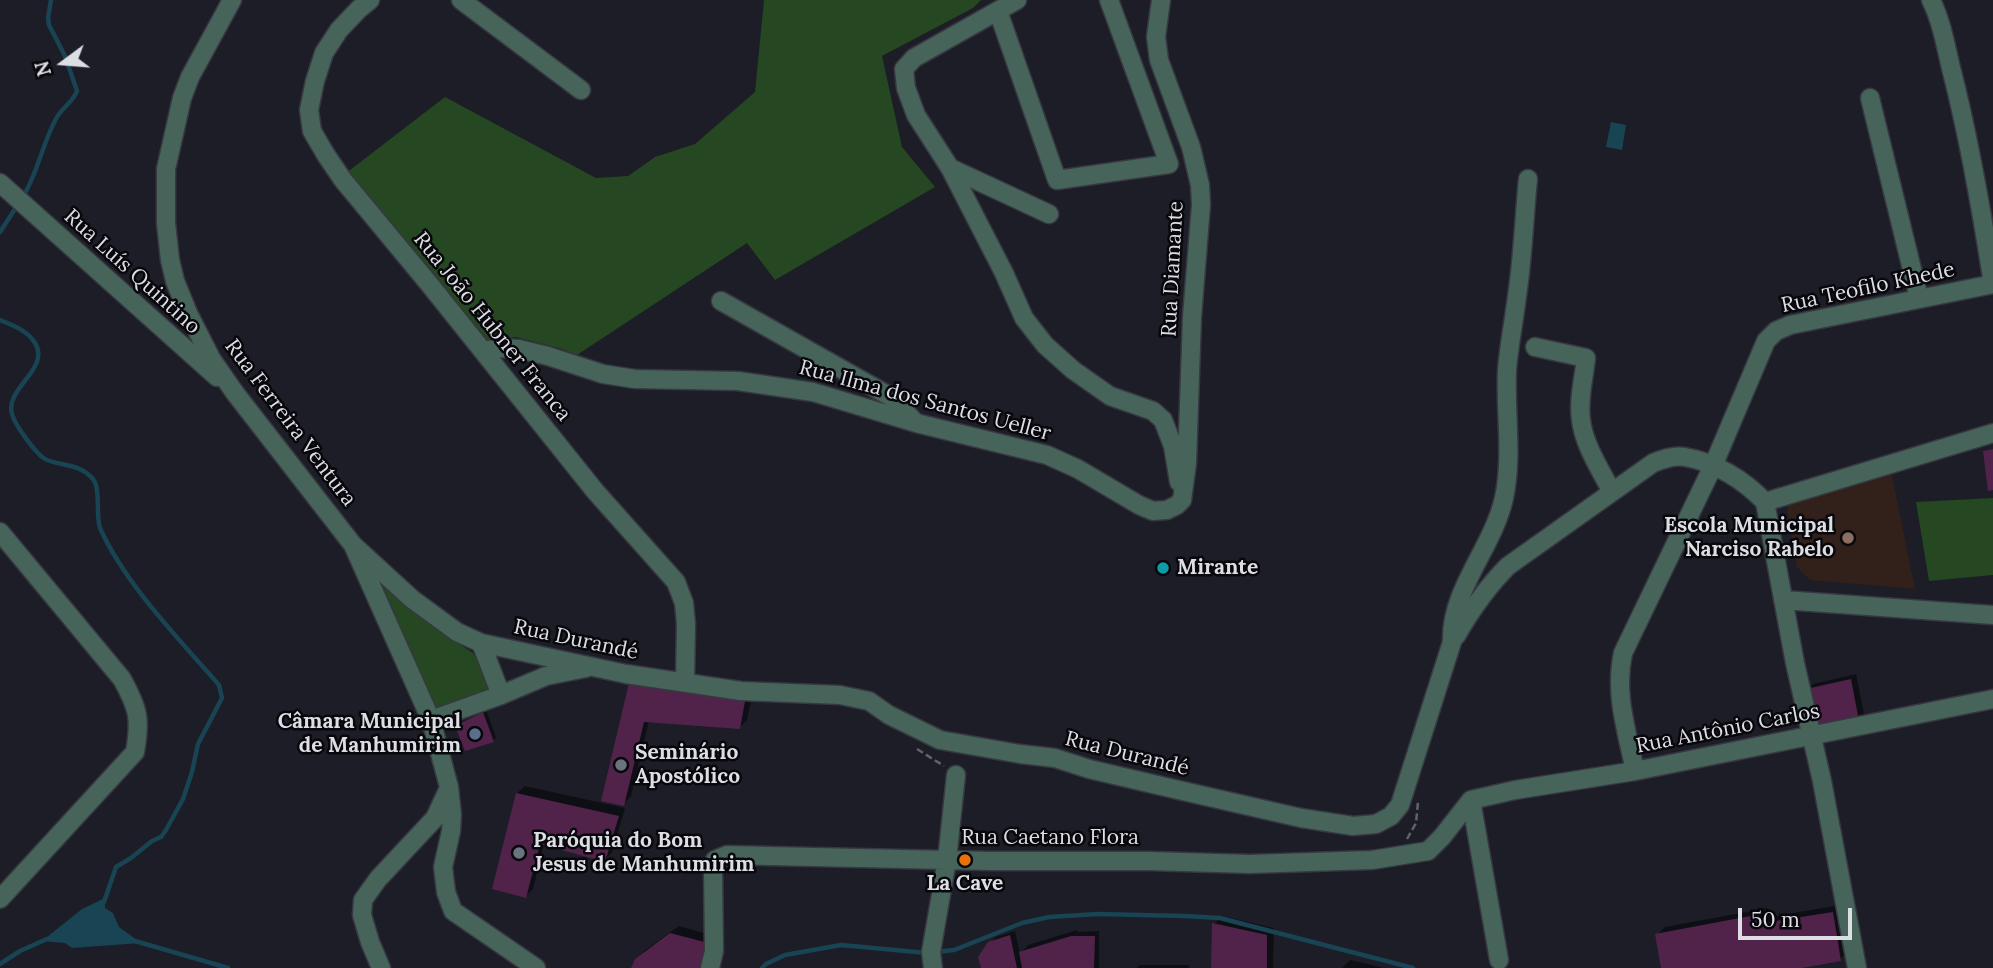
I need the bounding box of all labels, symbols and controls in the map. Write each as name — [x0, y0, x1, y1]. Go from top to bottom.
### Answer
north arrow — [28, 28, 98, 98]
text: N — [29, 58, 56, 79]
street label: Rua Diamante — [1157, 200, 1189, 338]
street label: Rua Luís Quintino — [59, 204, 205, 340]
street label: Rua João Hubner Franca — [408, 227, 576, 427]
street label: Rua Teofilo Khede — [1779, 257, 1957, 319]
street label: Rua Ferreira Ventura — [219, 335, 361, 511]
street label: Rua Ilma dos Santos Ueller — [796, 355, 1054, 447]
place label: Escola Municipal Narciso Rabelo — [1664, 513, 1834, 563]
marker: Escola Municipal Narciso Rabelo — [1840, 530, 1856, 546]
place label: Mirante — [1177, 555, 1258, 581]
marker: Mirante — [1155, 560, 1171, 576]
street label: Rua Durandé — [511, 615, 641, 665]
street label: Rua Antônio Carlos — [1634, 699, 1822, 759]
place label: Câmara Municipal de Manhumirim — [278, 709, 461, 759]
marker: Câmara Municipal de Manhumirim — [467, 726, 483, 742]
street label: Rua Durandé — [1062, 726, 1192, 782]
place label: Seminário Apostólico — [635, 740, 740, 790]
marker: Seminário Apostólico — [613, 757, 629, 773]
street label: Rua Caetano Flora — [961, 825, 1139, 851]
place label: Paróquia do Bom Jesus de Manhumirim — [533, 828, 754, 878]
marker: Paróquia do Bom Jesus de Manhumirim — [511, 845, 527, 861]
marker: La Cave — [957, 852, 973, 868]
place label: La Cave — [927, 871, 1003, 897]
scale bar — [1741, 894, 1855, 938]
text: 50 m — [1751, 906, 1800, 933]

